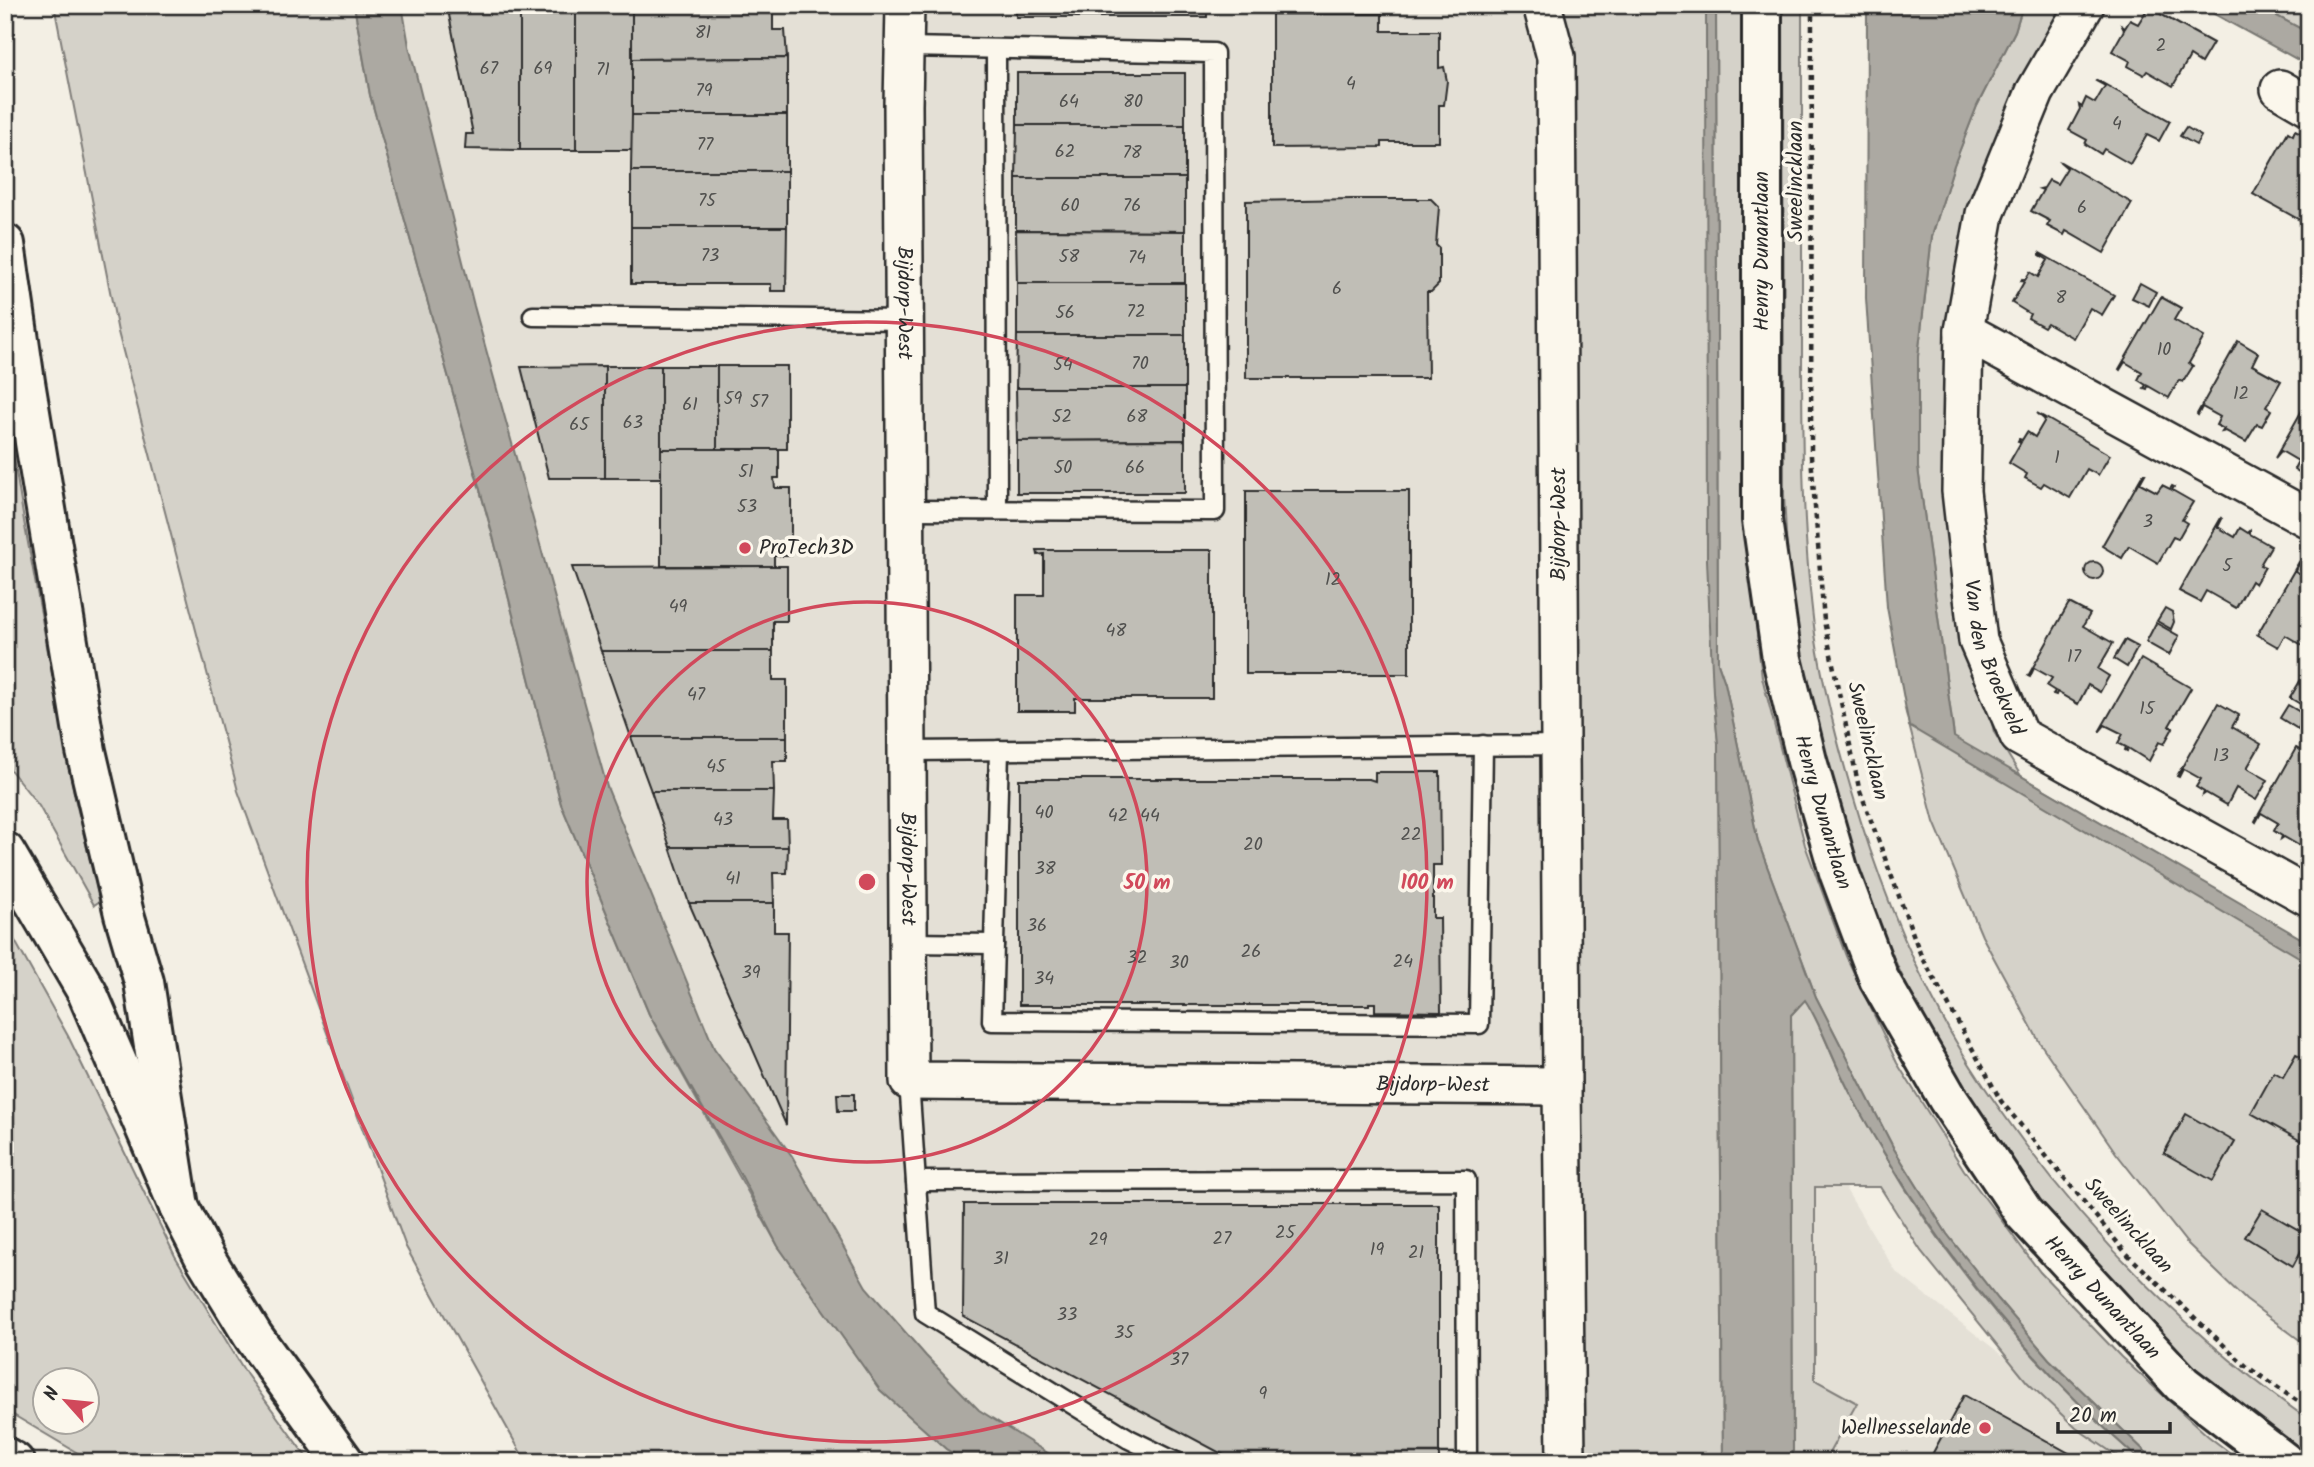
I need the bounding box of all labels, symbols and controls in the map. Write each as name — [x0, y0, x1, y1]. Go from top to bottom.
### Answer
house number: 81 — [695, 19, 711, 48]
house number: 2 — [2156, 32, 2166, 61]
house number: 67 — [480, 55, 499, 84]
house number: 69 — [534, 55, 553, 84]
house number: 71 — [596, 56, 610, 85]
house number: 4 — [1346, 70, 1356, 99]
house number: 79 — [695, 77, 713, 106]
house number: 64 — [1059, 88, 1079, 117]
house number: 80 — [1123, 88, 1143, 117]
house number: 4 — [2112, 110, 2122, 139]
street label: Sweelincklaan — [1780, 121, 1813, 241]
house number: 77 — [697, 131, 714, 160]
house number: 62 — [1055, 138, 1075, 167]
house number: 78 — [1122, 139, 1142, 168]
street label: Henry Dunantlaan — [1746, 171, 1779, 331]
house number: 75 — [698, 187, 717, 216]
house number: 60 — [1060, 192, 1080, 221]
house number: 76 — [1123, 192, 1141, 221]
house number: 6 — [2077, 194, 2087, 223]
house number: 73 — [701, 242, 719, 271]
house number: 58 — [1059, 243, 1079, 272]
house number: 74 — [1128, 244, 1146, 273]
street label: Bijdorp-West — [887, 246, 921, 361]
house number: 6 — [1332, 275, 1342, 304]
house number: 8 — [2056, 284, 2067, 313]
house number: 72 — [1127, 298, 1145, 327]
house number: 56 — [1055, 299, 1075, 328]
house number: 10 — [2157, 336, 2171, 365]
house number: 70 — [1131, 350, 1149, 379]
house number: 54 — [1053, 351, 1073, 380]
house number: 12 — [2233, 380, 2249, 409]
house number: 59 — [724, 385, 742, 414]
house number: 57 — [750, 388, 769, 417]
house number: 61 — [682, 391, 698, 420]
house number: 52 — [1052, 403, 1072, 432]
house number: 68 — [1127, 403, 1148, 432]
house number: 63 — [623, 409, 643, 438]
house number: 65 — [569, 411, 590, 440]
house number: 1 — [2054, 444, 2060, 473]
house number: 50 — [1054, 454, 1072, 483]
house number: 66 — [1125, 454, 1145, 483]
house number: 51 — [738, 458, 754, 487]
street label: Bijdorp-West — [1543, 466, 1576, 581]
house number: 53 — [737, 493, 757, 522]
house number: 3 — [2143, 508, 2153, 537]
place label: ProTech3D — [759, 532, 854, 565]
marker: ProTech3D — [737, 540, 753, 556]
house number: 5 — [2222, 552, 2233, 581]
house number: 12 — [1325, 566, 1341, 595]
street label: Van den Broekveld — [1955, 578, 2034, 741]
house number: 49 — [669, 593, 688, 622]
house number: 48 — [1106, 617, 1127, 646]
house number: 17 — [2067, 643, 2082, 672]
street label: Sweelincklaan — [1837, 678, 1897, 804]
house number: 47 — [687, 681, 706, 710]
house number: 15 — [2139, 695, 2156, 724]
street label: Henry Dunantlaan — [1785, 731, 1861, 895]
house number: 13 — [2213, 742, 2229, 771]
house number: 45 — [706, 753, 727, 782]
house number: 40 — [1035, 799, 1053, 828]
house number: 42 — [1108, 802, 1128, 831]
house number: 44 — [1140, 802, 1160, 831]
house number: 43 — [713, 806, 733, 835]
street label: Bijdorp-West — [891, 812, 925, 927]
house number: 22 — [1401, 821, 1421, 850]
house number: 20 — [1243, 831, 1263, 860]
house number: 38 — [1034, 855, 1056, 884]
house number: 41 — [725, 865, 741, 894]
text: 50 m — [1123, 867, 1170, 900]
text: 100 m — [1400, 867, 1454, 900]
centre of rings — [855, 870, 879, 894]
house number: 36 — [1027, 912, 1047, 941]
house number: 26 — [1241, 938, 1261, 967]
house number: 32 — [1127, 944, 1147, 973]
house number: 24 — [1393, 948, 1413, 977]
house number: 30 — [1169, 949, 1189, 978]
house number: 39 — [741, 959, 761, 988]
house number: 34 — [1034, 965, 1054, 994]
street label: Bijdorp-West — [1376, 1068, 1491, 1102]
street label: Sweelincklaan — [2075, 1170, 2181, 1282]
house number: 25 — [1275, 1219, 1296, 1248]
house number: 27 — [1213, 1225, 1232, 1254]
house number: 29 — [1088, 1226, 1108, 1255]
street label: Henry Dunantlaan — [2036, 1228, 2169, 1368]
house number: 19 — [1370, 1236, 1384, 1265]
house number: 21 — [1408, 1239, 1424, 1268]
house number: 31 — [993, 1245, 1009, 1274]
house number: 33 — [1057, 1301, 1077, 1330]
house number: 35 — [1114, 1319, 1135, 1348]
house number: 37 — [1170, 1346, 1189, 1375]
north arrow — [32, 1366, 102, 1436]
house number: 9 — [1259, 1380, 1268, 1409]
text: N — [37, 1382, 69, 1406]
scale bar — [2058, 1390, 2170, 1434]
text: 20 m — [2069, 1400, 2117, 1433]
place label: Wellnesselande — [1841, 1412, 1972, 1445]
marker: Wellnesselande — [1977, 1420, 1993, 1436]

